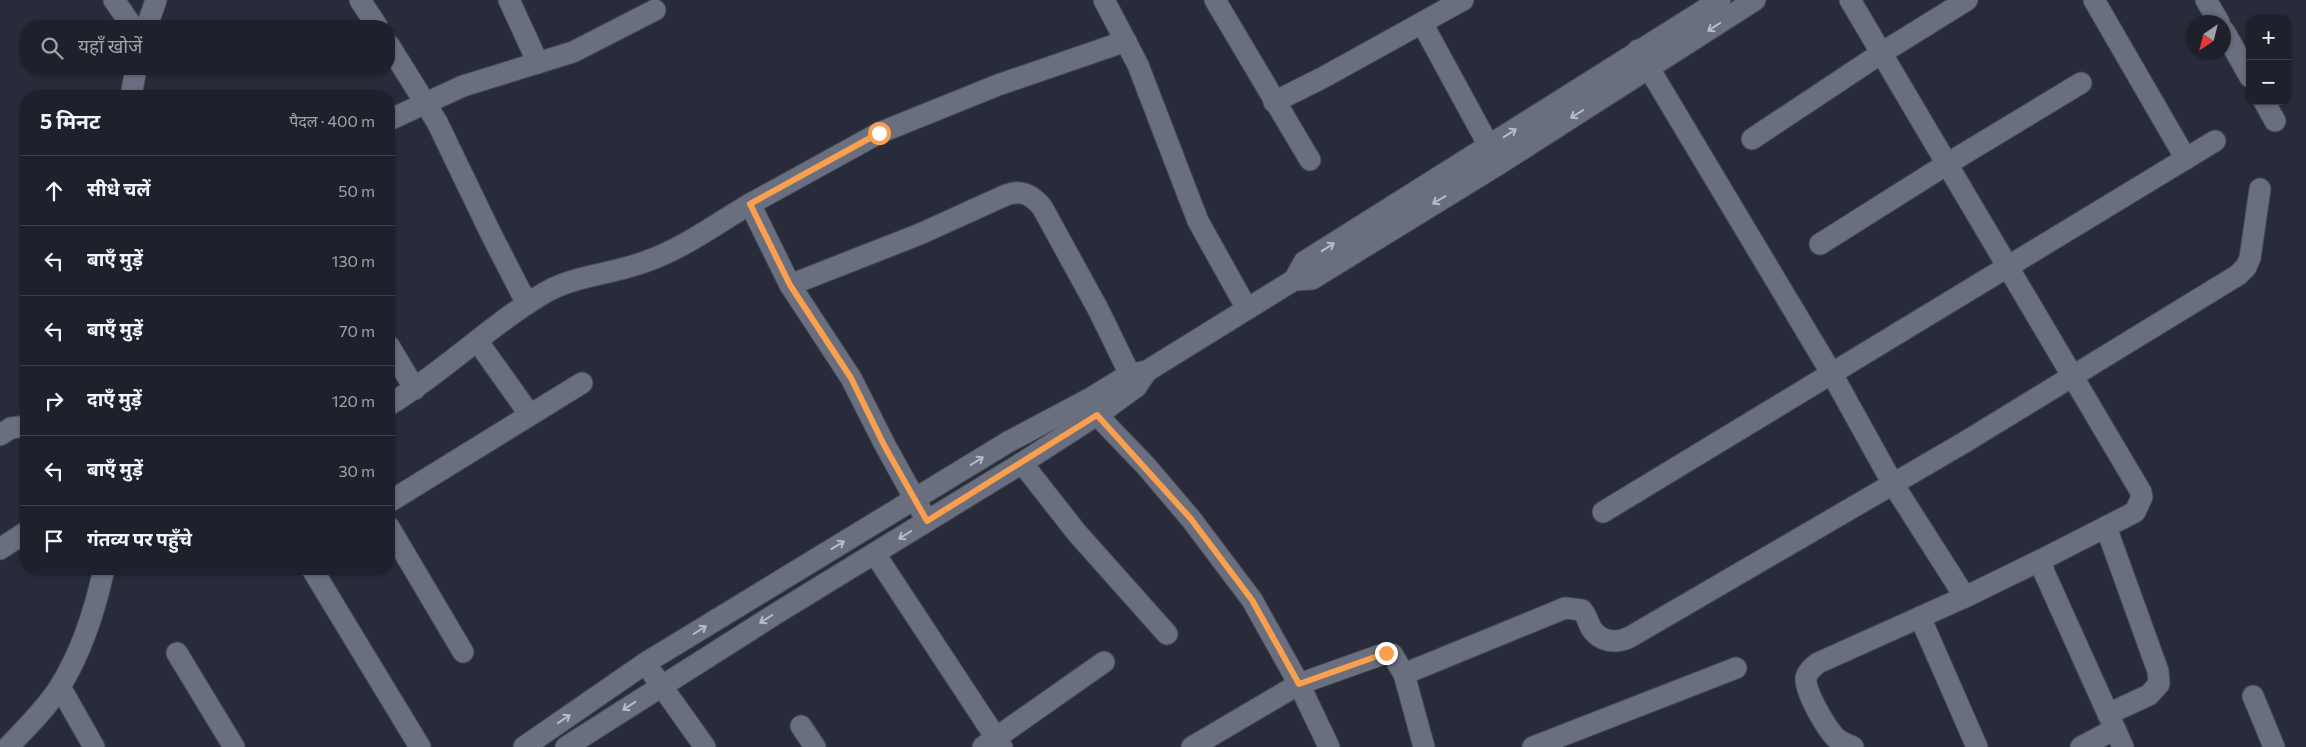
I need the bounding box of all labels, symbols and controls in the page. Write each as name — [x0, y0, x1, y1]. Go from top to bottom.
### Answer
north arrow — [2186, 15, 2231, 60]
map controls — [2246, 15, 2291, 105]
button: + — [2246, 15, 2291, 60]
search box — [20, 20, 395, 75]
one-way arrow — [1708, 22, 1722, 32]
icon: search — [38, 34, 66, 62]
text: यहाँ खोजें — [78, 34, 142, 57]
button: − — [2246, 60, 2291, 105]
text: 5 मिनट — [40, 108, 100, 133]
one-way arrow — [1571, 109, 1585, 119]
text: पैदल · 400 m — [289, 111, 375, 130]
route start — [868, 122, 891, 145]
one-way arrow — [1503, 127, 1517, 138]
icon: ahead — [40, 177, 68, 205]
text: सीधे चलें — [87, 177, 151, 200]
text: 50 m — [338, 181, 375, 200]
one-way arrow — [1433, 196, 1447, 206]
one-way arrow — [1320, 241, 1334, 251]
icon: left — [40, 247, 68, 275]
text: बाएँ मुड़ें — [87, 247, 143, 270]
text: 130 m — [332, 251, 375, 270]
icon: left — [40, 317, 68, 345]
text: बाएँ मुड़ें — [87, 317, 143, 340]
text: 70 m — [339, 321, 375, 340]
icon: right — [40, 387, 68, 415]
text: दाएँ मुड़ें — [87, 387, 142, 410]
text: 120 m — [332, 391, 375, 410]
one-way arrow — [970, 455, 984, 465]
icon: left — [40, 457, 68, 485]
text: बाएँ मुड़ें — [87, 457, 143, 480]
text: 30 m — [338, 461, 375, 480]
icon: arrive — [40, 527, 68, 555]
text: गंतव्य पर पहुँचे — [87, 527, 192, 550]
one-way arrow — [899, 530, 913, 540]
one-way arrow — [831, 540, 845, 550]
one-way arrow — [760, 615, 774, 625]
one-way arrow — [692, 625, 706, 635]
route end — [1375, 642, 1398, 665]
one-way arrow — [623, 702, 637, 712]
one-way arrow — [557, 714, 571, 724]

